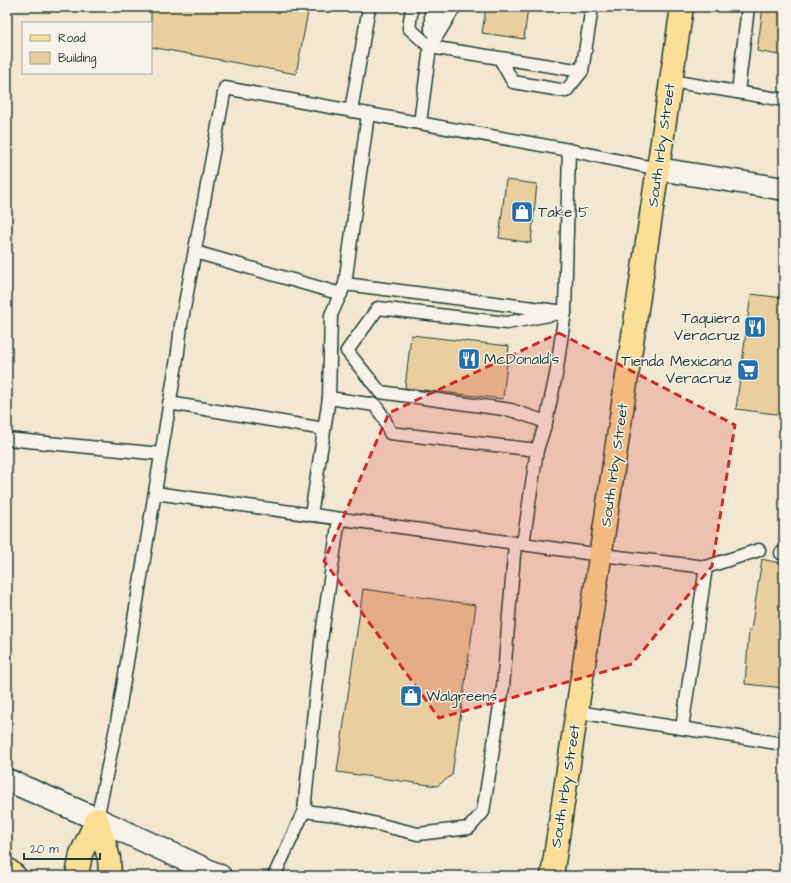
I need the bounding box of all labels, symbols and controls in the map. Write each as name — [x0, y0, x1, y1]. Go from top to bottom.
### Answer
legend — [22, 22, 152, 74]
text: Road — [58, 30, 86, 47]
text: Building — [58, 50, 96, 68]
street label: South Irby Street — [642, 82, 682, 208]
shop icon: Take 5 — [509, 199, 535, 225]
place label: Take 5 — [538, 202, 589, 223]
place label: Taquiera Veracruz — [674, 308, 741, 346]
restaurant icon: Taquiera Veracruz — [742, 314, 768, 340]
restaurant icon: McDonald's — [456, 346, 482, 372]
place label: McDonald's — [484, 349, 560, 370]
place label: Tienda Mexicana Veracruz — [621, 351, 733, 389]
supermarket icon: Tienda Mexicana Veracruz — [735, 357, 761, 383]
street label: South Irby Street — [595, 402, 635, 528]
shop icon: Walgreens — [398, 683, 424, 709]
place label: Walgreens — [426, 686, 498, 708]
street label: South Irby Street — [545, 723, 587, 849]
scale bar — [24, 835, 100, 861]
text: 20 m — [30, 841, 59, 858]

